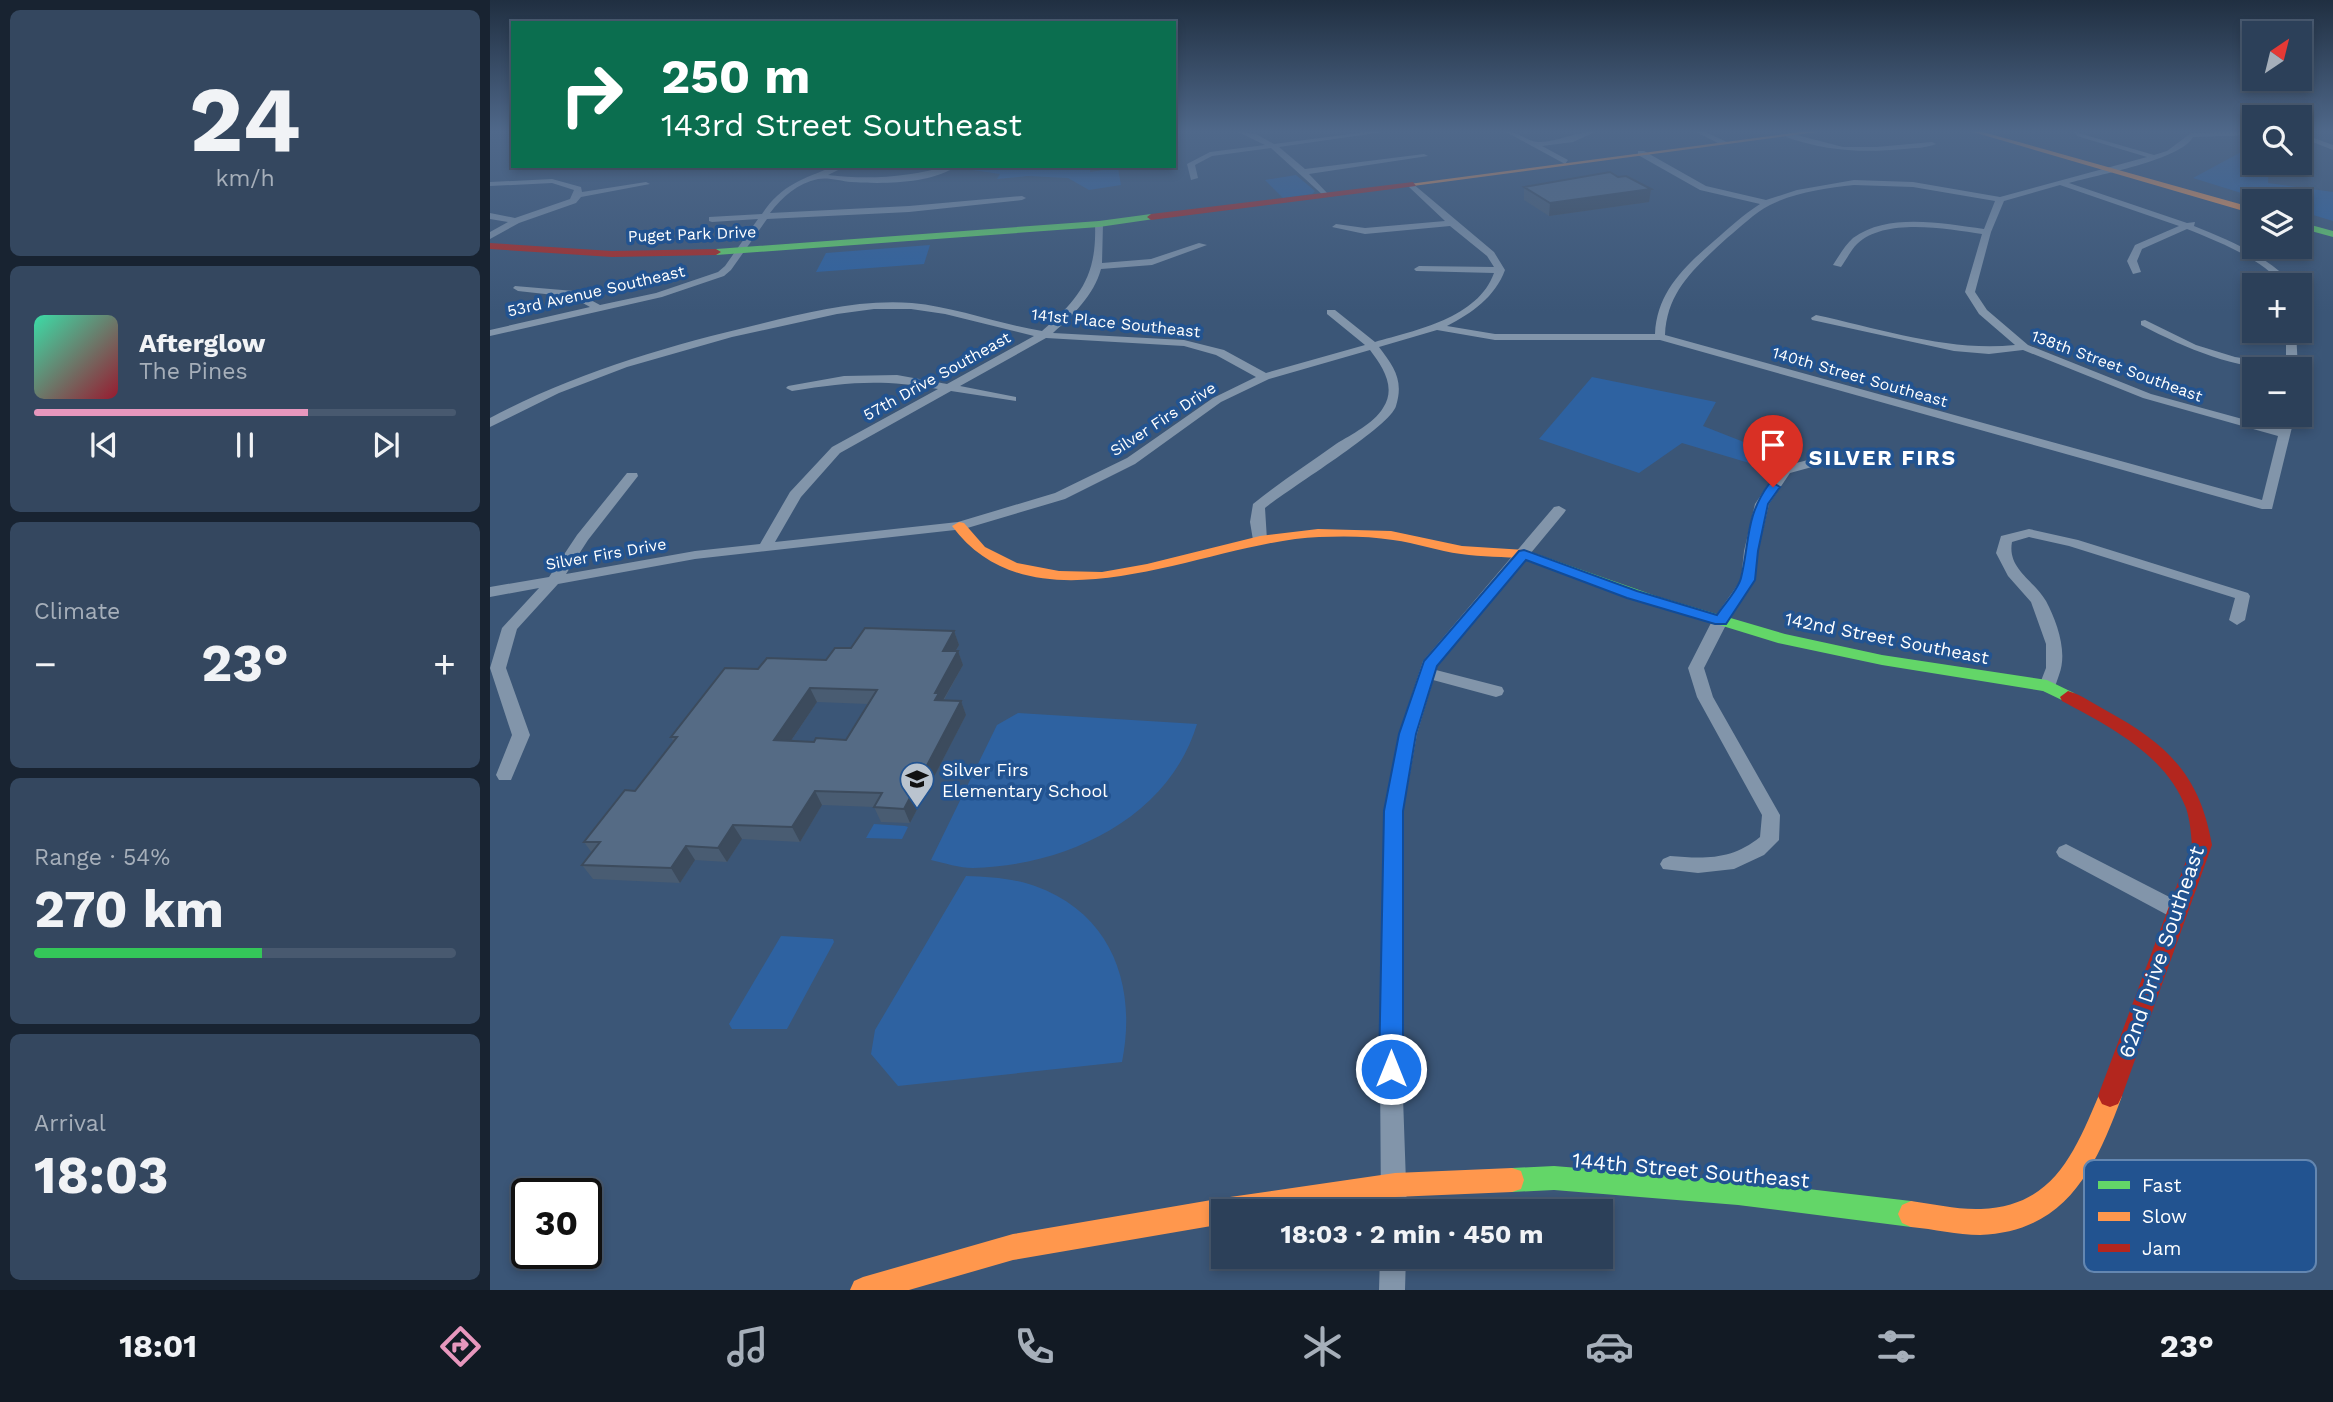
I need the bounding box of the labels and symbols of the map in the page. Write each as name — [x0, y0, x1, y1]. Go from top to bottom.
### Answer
north arrow — [2242, 21, 2312, 91]
street label: Puget Park Drive — [627, 222, 757, 246]
street label: 53rd Avenue Southeast — [505, 261, 687, 321]
street label: 141st Place Southeast — [1031, 305, 1202, 341]
street label: 138th Street Southeast — [2029, 326, 2206, 406]
street label: 57th Drive Southeast — [860, 327, 1014, 424]
street label: 140th Street Southeast — [1770, 343, 1950, 411]
street label: Silver Firs Drive — [1107, 378, 1219, 460]
pin — [1743, 415, 1803, 487]
district label: SILVER FIRS — [1809, 445, 1957, 470]
street label: Silver Firs Drive — [544, 534, 668, 574]
street label: 142nd Street Southeast — [1783, 608, 1991, 668]
place label: Silver Firs Elementary School — [942, 759, 1108, 801]
school or university icon: Silver Firs Elementary School — [898, 760, 936, 809]
street label: 62nd Drive Southeast — [2113, 843, 2209, 1061]
position arrow — [1354, 1032, 1428, 1106]
street label: 144th Street Southeast — [1571, 1147, 1811, 1193]
legend — [2084, 1160, 2316, 1272]
text: Fast — [2142, 1174, 2181, 1197]
speed limit sign: 30 — [511, 1178, 602, 1269]
text: Slow — [2142, 1205, 2187, 1228]
text: Jam — [2142, 1237, 2181, 1260]

